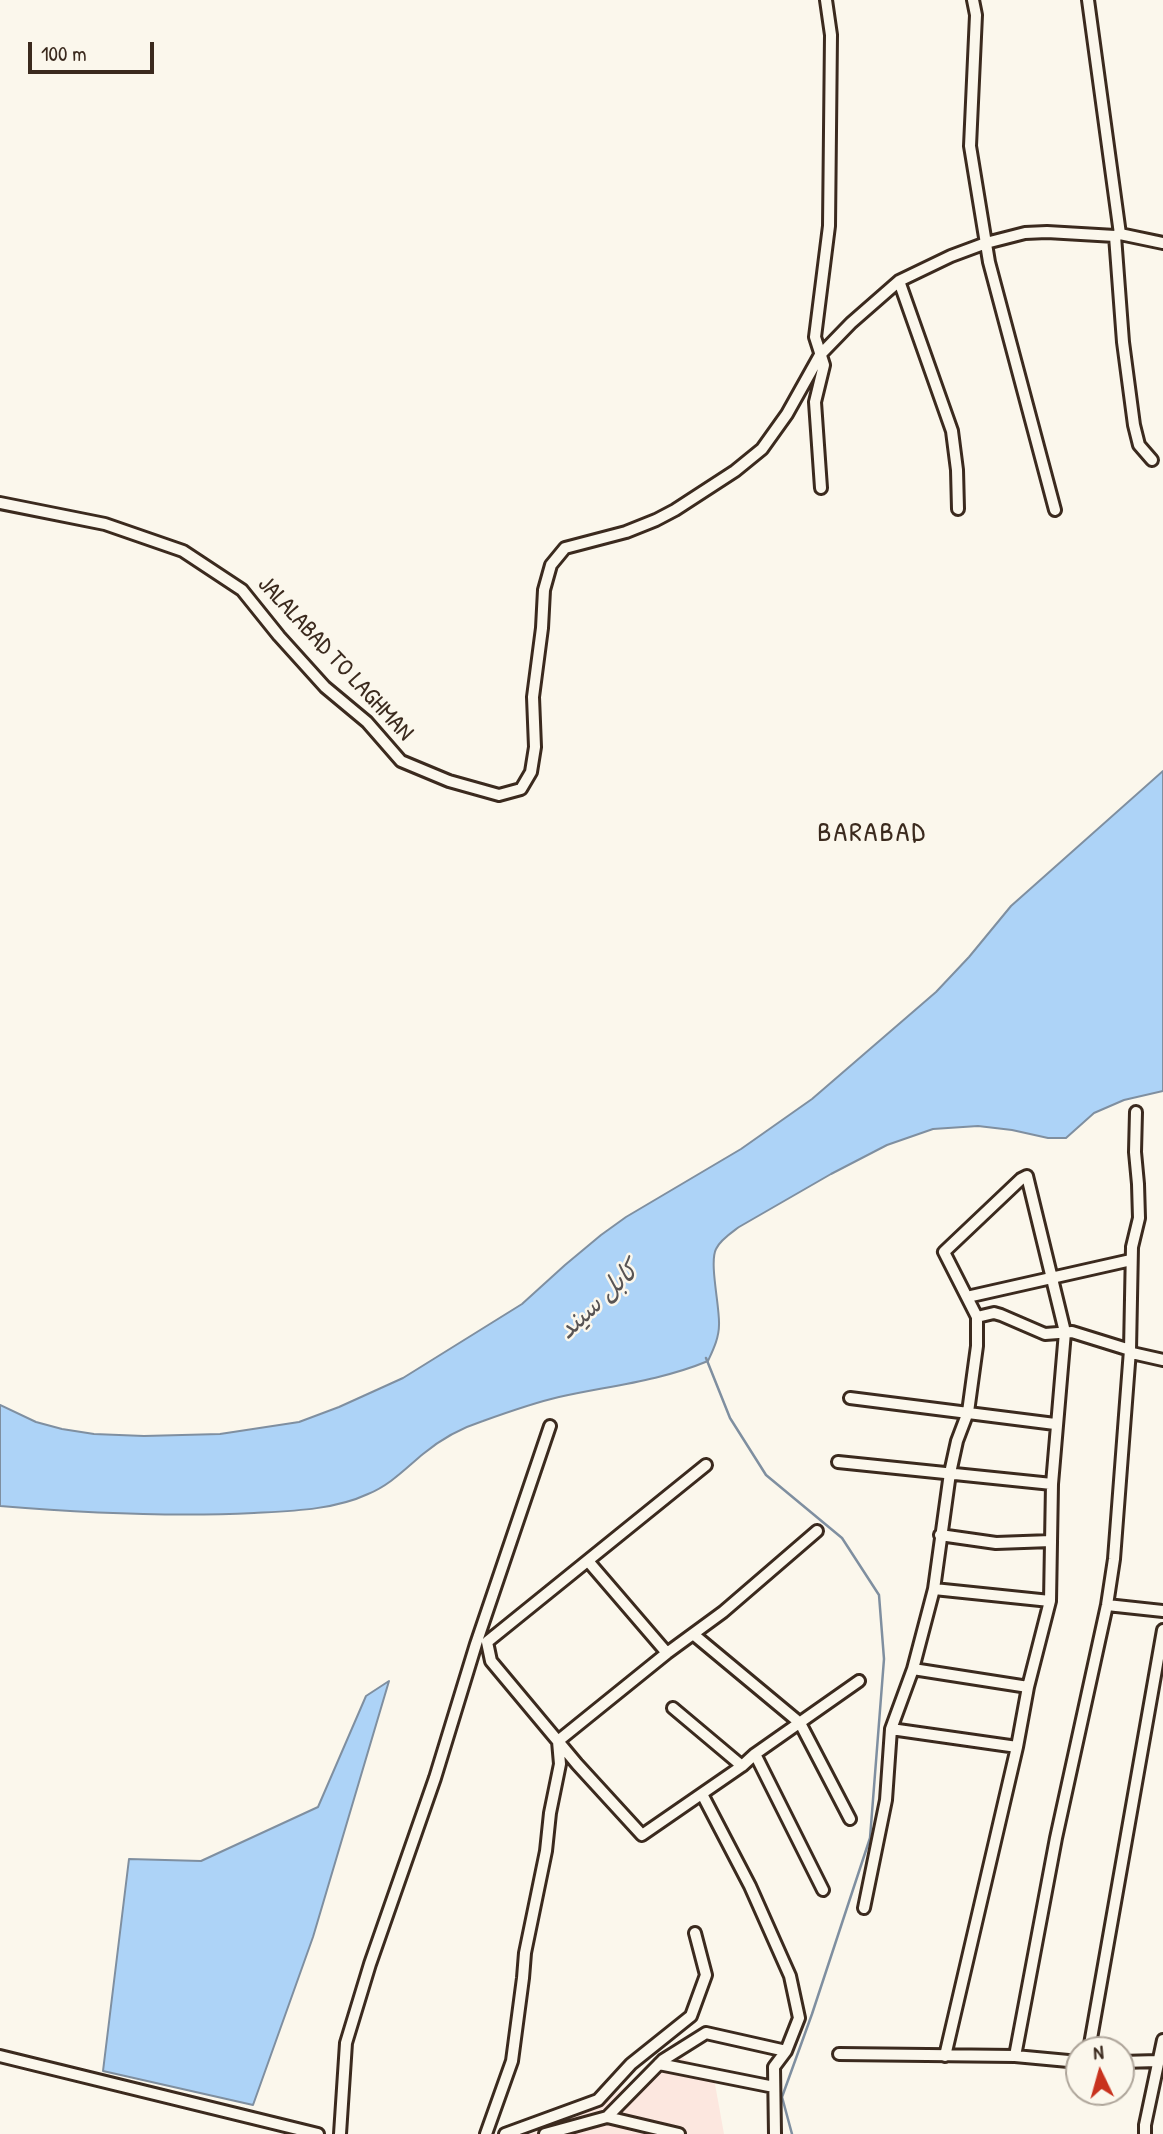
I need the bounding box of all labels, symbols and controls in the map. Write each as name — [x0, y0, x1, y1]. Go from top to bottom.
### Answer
scale bar — [32, 28, 158, 72]
text: 100 m — [41, 39, 87, 68]
street label: JALALABAD TO LAGHMAN — [251, 571, 419, 747]
district label: BARABAD — [818, 817, 926, 851]
water label: کابل سيند — [552, 1256, 646, 1346]
north arrow — [1065, 2036, 1135, 2106]
text: N — [1092, 2039, 1105, 2065]

